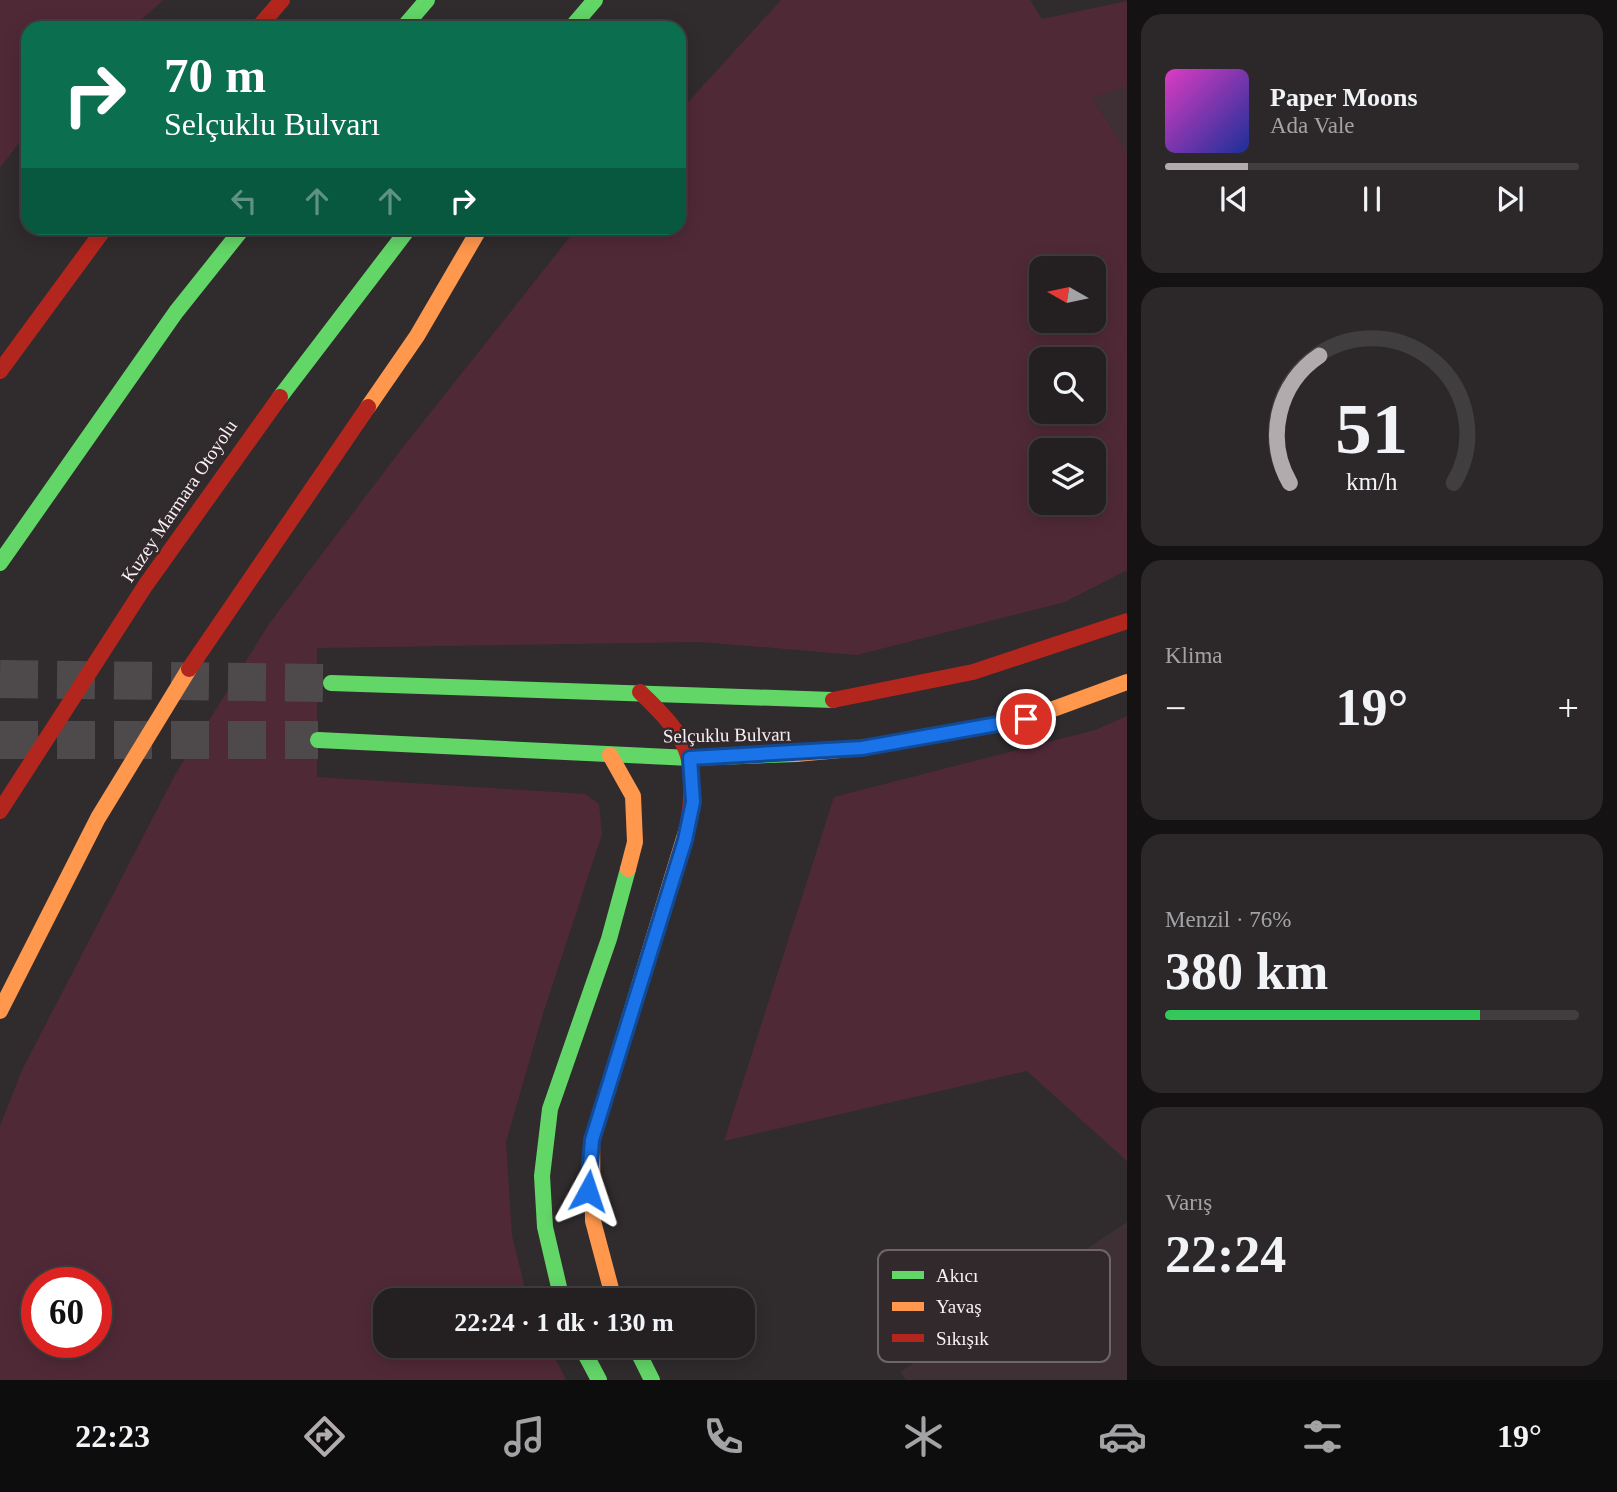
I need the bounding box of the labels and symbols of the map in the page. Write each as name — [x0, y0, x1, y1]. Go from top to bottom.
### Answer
north arrow — [1029, 256, 1106, 332]
street label: Kuzey Marmara Otoyolu — [117, 416, 241, 586]
pin — [996, 689, 1056, 749]
street label: Selçuklu Bulvarı — [663, 723, 791, 747]
position arrow — [551, 1154, 625, 1228]
legend — [878, 1250, 1110, 1362]
text: Akıcı — [936, 1265, 978, 1286]
speed limit sign: 60 — [21, 1267, 112, 1358]
text: Yavaş — [936, 1296, 982, 1317]
text: Sıkışık — [936, 1328, 989, 1349]

